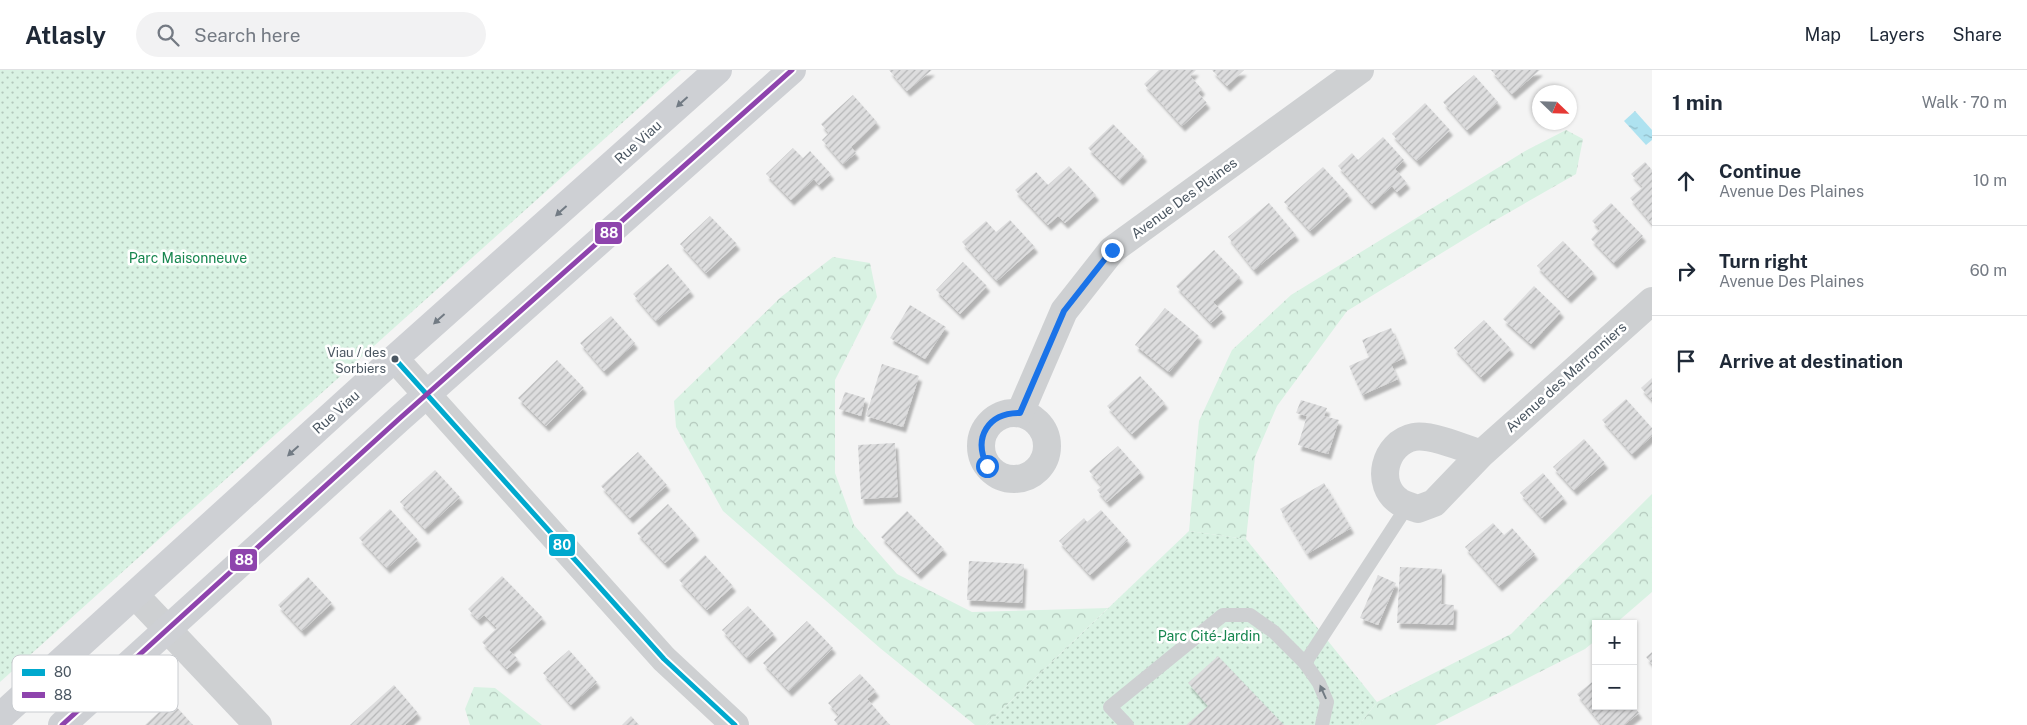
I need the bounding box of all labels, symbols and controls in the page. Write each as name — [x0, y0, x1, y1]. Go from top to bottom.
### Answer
search box — [136, 12, 486, 57]
text: Atlasly — [25, 21, 106, 49]
icon: search — [154, 21, 182, 49]
text: Search here — [194, 24, 301, 46]
text: Map — [1805, 24, 1841, 45]
text: Layers — [1869, 24, 1925, 45]
text: Share — [1953, 24, 2002, 45]
north arrow — [1532, 85, 1577, 130]
text: 1 min — [1672, 90, 1723, 115]
text: Walk · 70 m — [1922, 93, 2007, 112]
one-way arrow — [676, 97, 689, 108]
street label: Rue Viau — [611, 117, 665, 167]
street label: Avenue Des Plaines — [1128, 154, 1240, 242]
text: Continue — [1719, 160, 1801, 182]
icon: ahead — [1672, 167, 1700, 195]
text: 10 m — [1973, 171, 2007, 190]
text: Avenue Des Plaines — [1719, 182, 1864, 201]
one-way arrow — [554, 205, 567, 216]
line badge: 88 — [594, 221, 623, 245]
text: 88 — [600, 225, 618, 241]
route end — [1101, 239, 1124, 262]
park label: Parc Maisonneuve — [129, 250, 247, 266]
text: Turn right — [1719, 250, 1808, 272]
icon: right — [1672, 257, 1700, 285]
text: 60 m — [1970, 261, 2007, 280]
text: Avenue Des Plaines — [1719, 272, 1864, 291]
one-way arrow — [434, 313, 446, 325]
street label: Avenue des Marronniers — [1502, 319, 1630, 435]
place label: Viau / des Sorbiers — [327, 345, 386, 376]
icon: arrive — [1672, 347, 1700, 375]
text: Arrive at destination — [1719, 350, 1903, 372]
marker: Viau / des Sorbiers — [390, 354, 400, 364]
street label: Rue Viau — [309, 387, 363, 437]
one-way arrow — [288, 445, 300, 457]
route start — [976, 455, 999, 478]
line badge: 80 — [548, 533, 576, 557]
text: 80 — [553, 537, 571, 553]
line badge: 88 — [229, 548, 258, 572]
text: 88 — [235, 552, 253, 568]
map controls — [1592, 620, 1637, 710]
button: + — [1592, 620, 1637, 665]
park label: Parc Cité-Jardin — [1158, 628, 1260, 644]
legend — [12, 655, 178, 712]
text: 80 — [54, 664, 72, 680]
button: − — [1592, 665, 1637, 710]
one-way arrow — [1318, 685, 1326, 699]
text: 88 — [54, 687, 72, 703]

